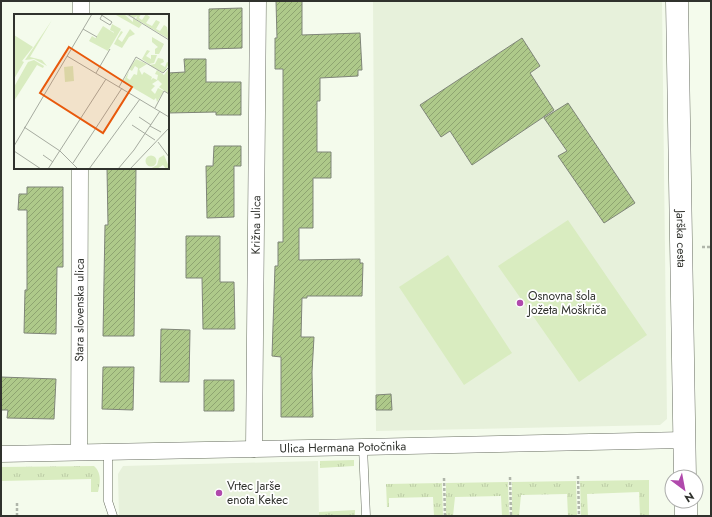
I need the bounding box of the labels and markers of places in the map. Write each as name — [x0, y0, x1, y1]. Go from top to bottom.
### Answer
place label: Osnovna šola Jožeta Moškriča — [526, 287, 607, 319]
marker: Osnovna šola Jožeta Moškriča — [515, 298, 525, 308]
place label: Vrtec Jarše enota Kekec — [227, 477, 288, 509]
marker: Vrtec Jarše enota Kekec — [214, 488, 224, 498]

